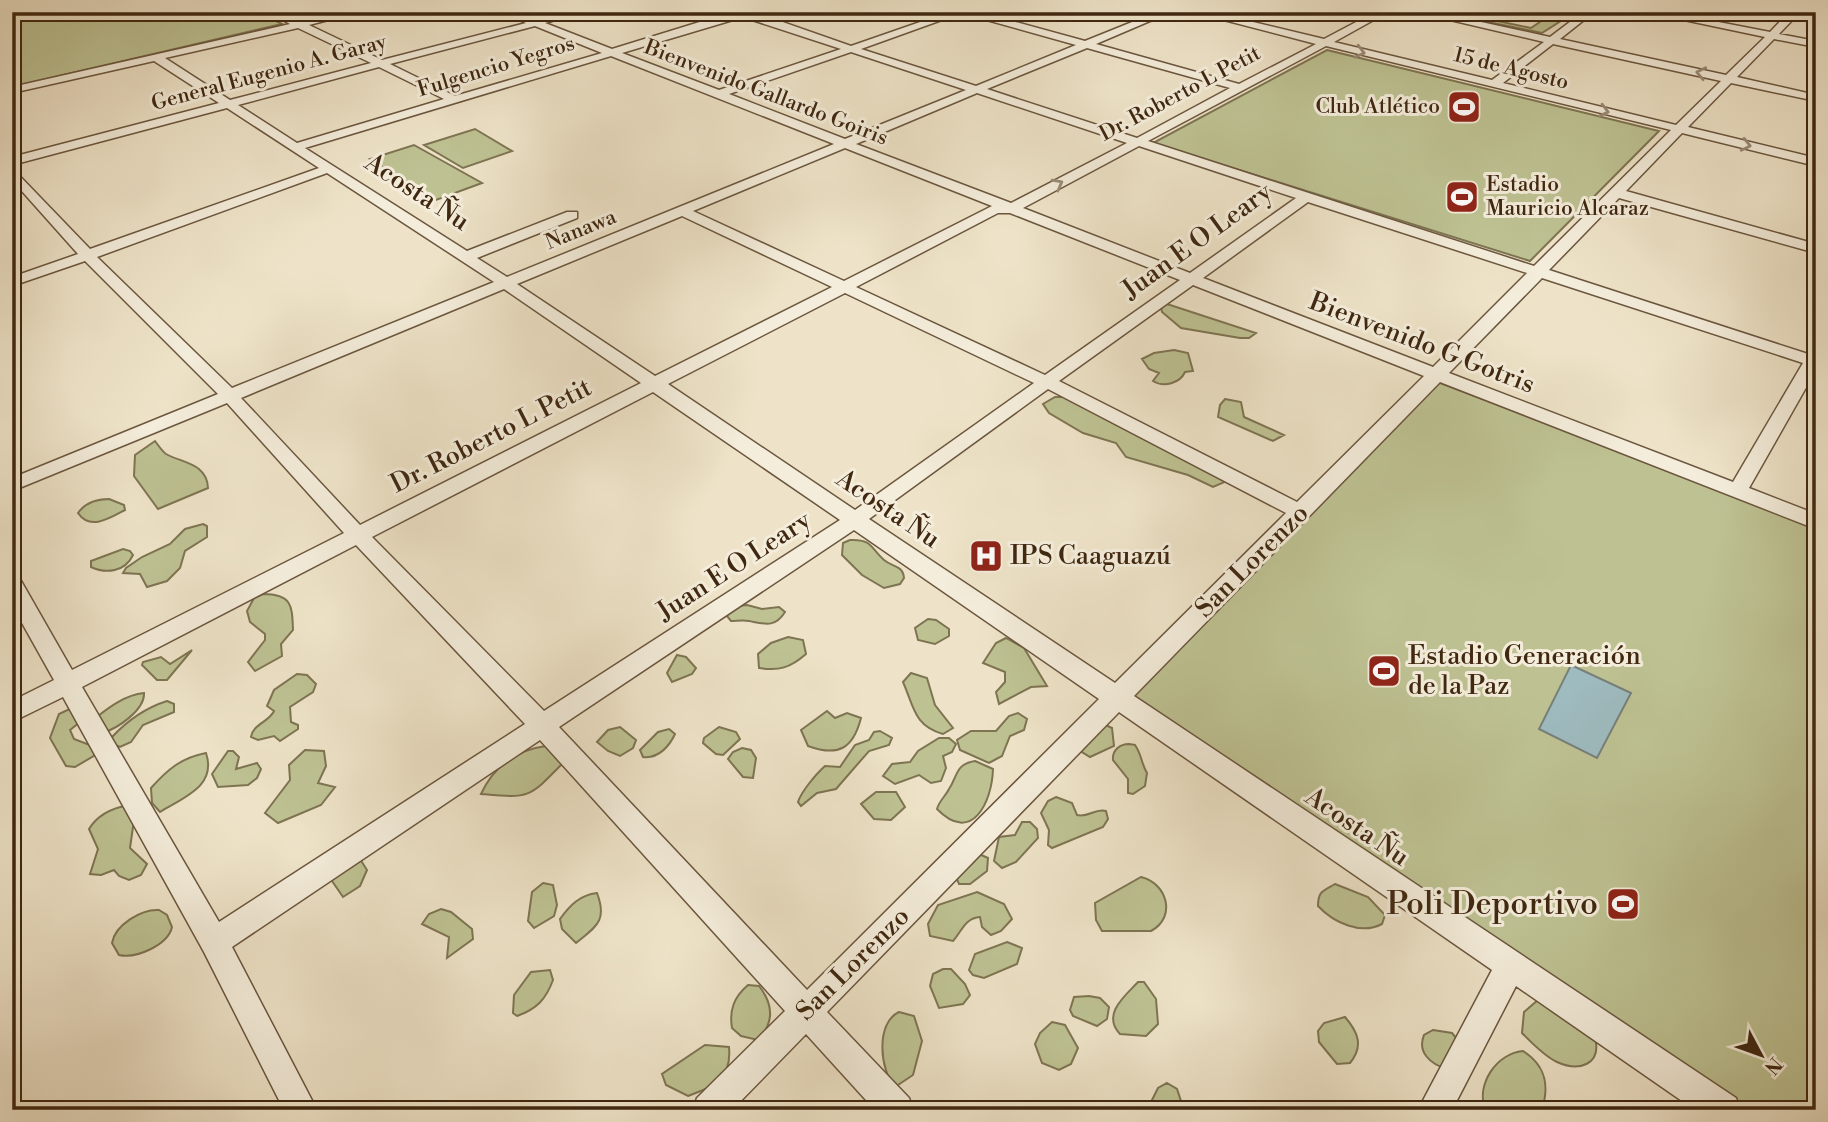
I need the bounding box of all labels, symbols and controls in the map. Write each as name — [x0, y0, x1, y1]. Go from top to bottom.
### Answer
street label: General Eugenio A. Garay — [149, 29, 390, 117]
street label: Fulgencio Yegros — [414, 31, 578, 103]
street label: Bienvenido Gallardo Goiris — [640, 34, 891, 152]
street label: Dr. Roberto L Petit — [1095, 40, 1265, 147]
street label: 15 de Agosto — [1451, 42, 1571, 96]
one-way arrow — [1353, 44, 1365, 58]
one-way arrow — [1695, 67, 1707, 81]
sports icon: Club Atlético — [1445, 88, 1483, 126]
place label: Club Atlético — [1315, 94, 1440, 120]
one-way arrow — [1598, 103, 1610, 118]
one-way arrow — [1740, 137, 1752, 152]
street label: Acosta Ñu — [358, 145, 476, 238]
place label: Estadio Mauricio Alcaraz — [1486, 172, 1649, 222]
street label: Juan E O Leary — [1115, 176, 1278, 307]
sports icon: Estadio Mauricio Alcaraz — [1443, 178, 1481, 216]
one-way arrow — [1051, 179, 1063, 192]
street label: Nanawa — [542, 204, 621, 256]
street label: Bienvenido G Gotris — [1304, 285, 1539, 401]
street label: Dr. Roberto L Petit — [385, 372, 597, 500]
street label: Acosta Ñu — [829, 461, 947, 555]
street label: San Lorenzo — [1189, 498, 1315, 624]
street label: Juan E O Leary — [650, 504, 817, 628]
hospital icon: IPS Caaguazú — [967, 537, 1005, 575]
place label: IPS Caaguazú — [1010, 540, 1171, 572]
place label: Estadio Generación de la Paz — [1408, 640, 1641, 702]
sports icon: Estadio Generación de la Paz — [1365, 652, 1403, 690]
street label: Acosta Ñu — [1298, 779, 1416, 873]
place label: Poli Deportivo — [1386, 884, 1598, 924]
sports icon: Poli Deportivo — [1604, 885, 1642, 923]
street label: San Lorenzo — [790, 901, 916, 1027]
north arrow — [1727, 1020, 1797, 1090]
text: N — [1759, 1052, 1787, 1079]

